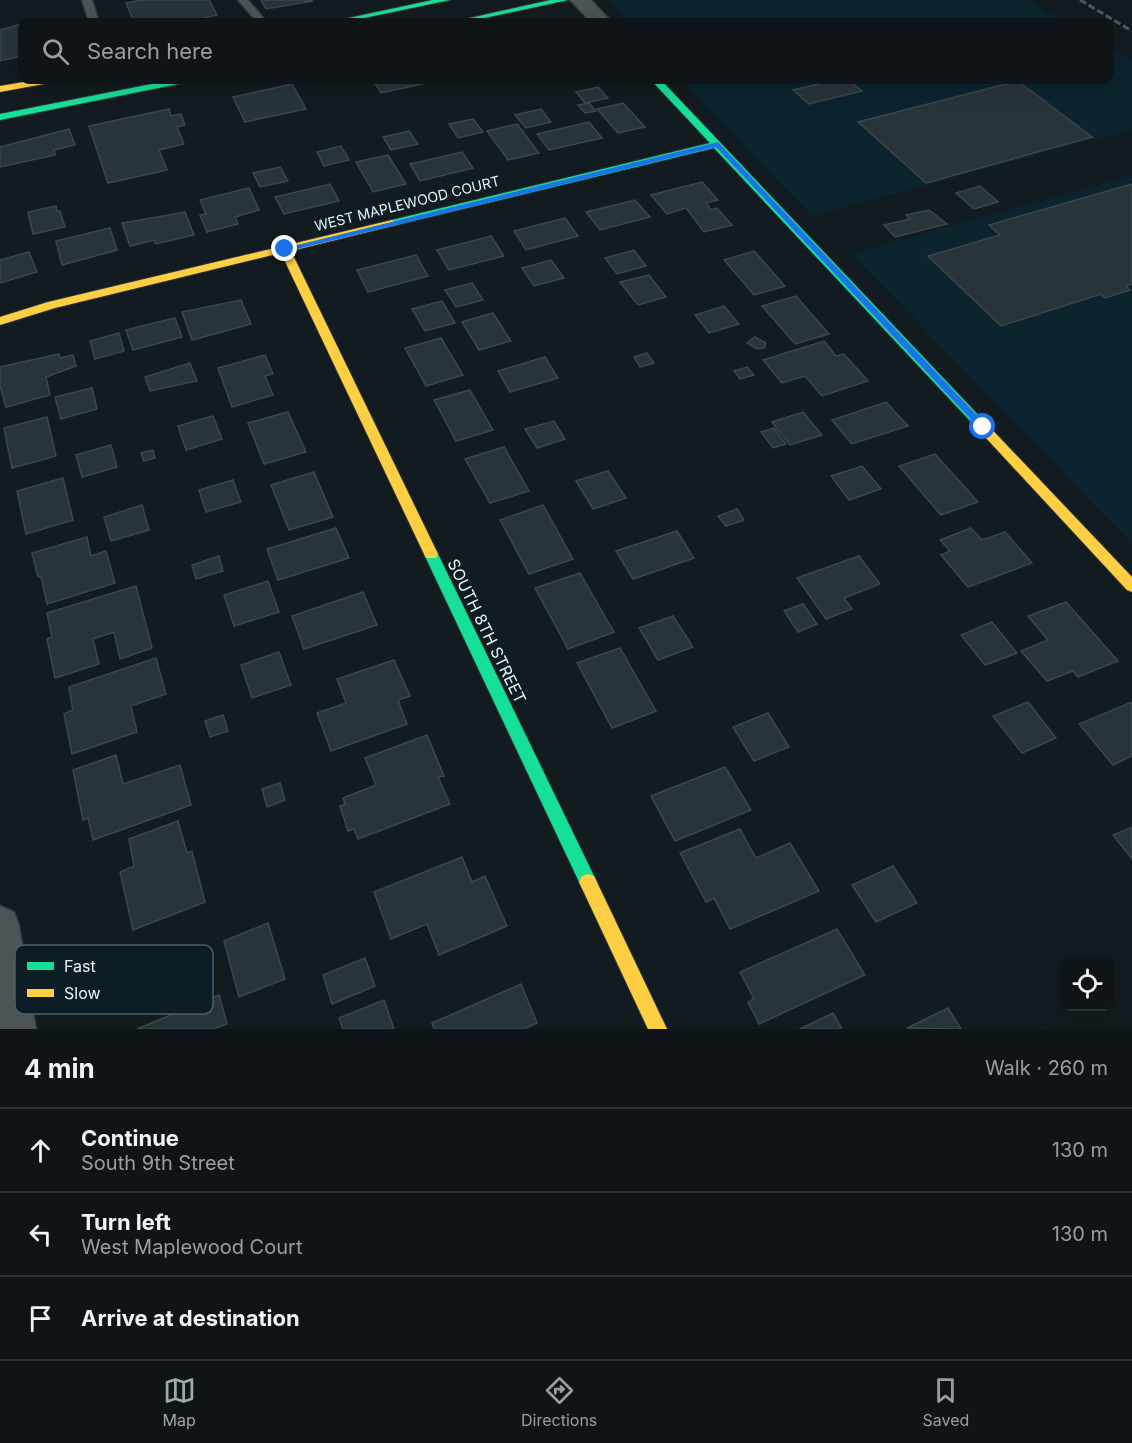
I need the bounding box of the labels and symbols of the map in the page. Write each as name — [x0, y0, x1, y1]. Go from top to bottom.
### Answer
street label: WEST MAPLEWOOD COURT — [313, 172, 501, 234]
route end — [271, 235, 297, 261]
route start — [969, 413, 995, 439]
street label: SOUTH 8TH STREET — [443, 556, 531, 706]
legend — [15, 945, 213, 1014]
text: Fast — [64, 956, 96, 976]
text: Slow — [64, 983, 101, 1003]

